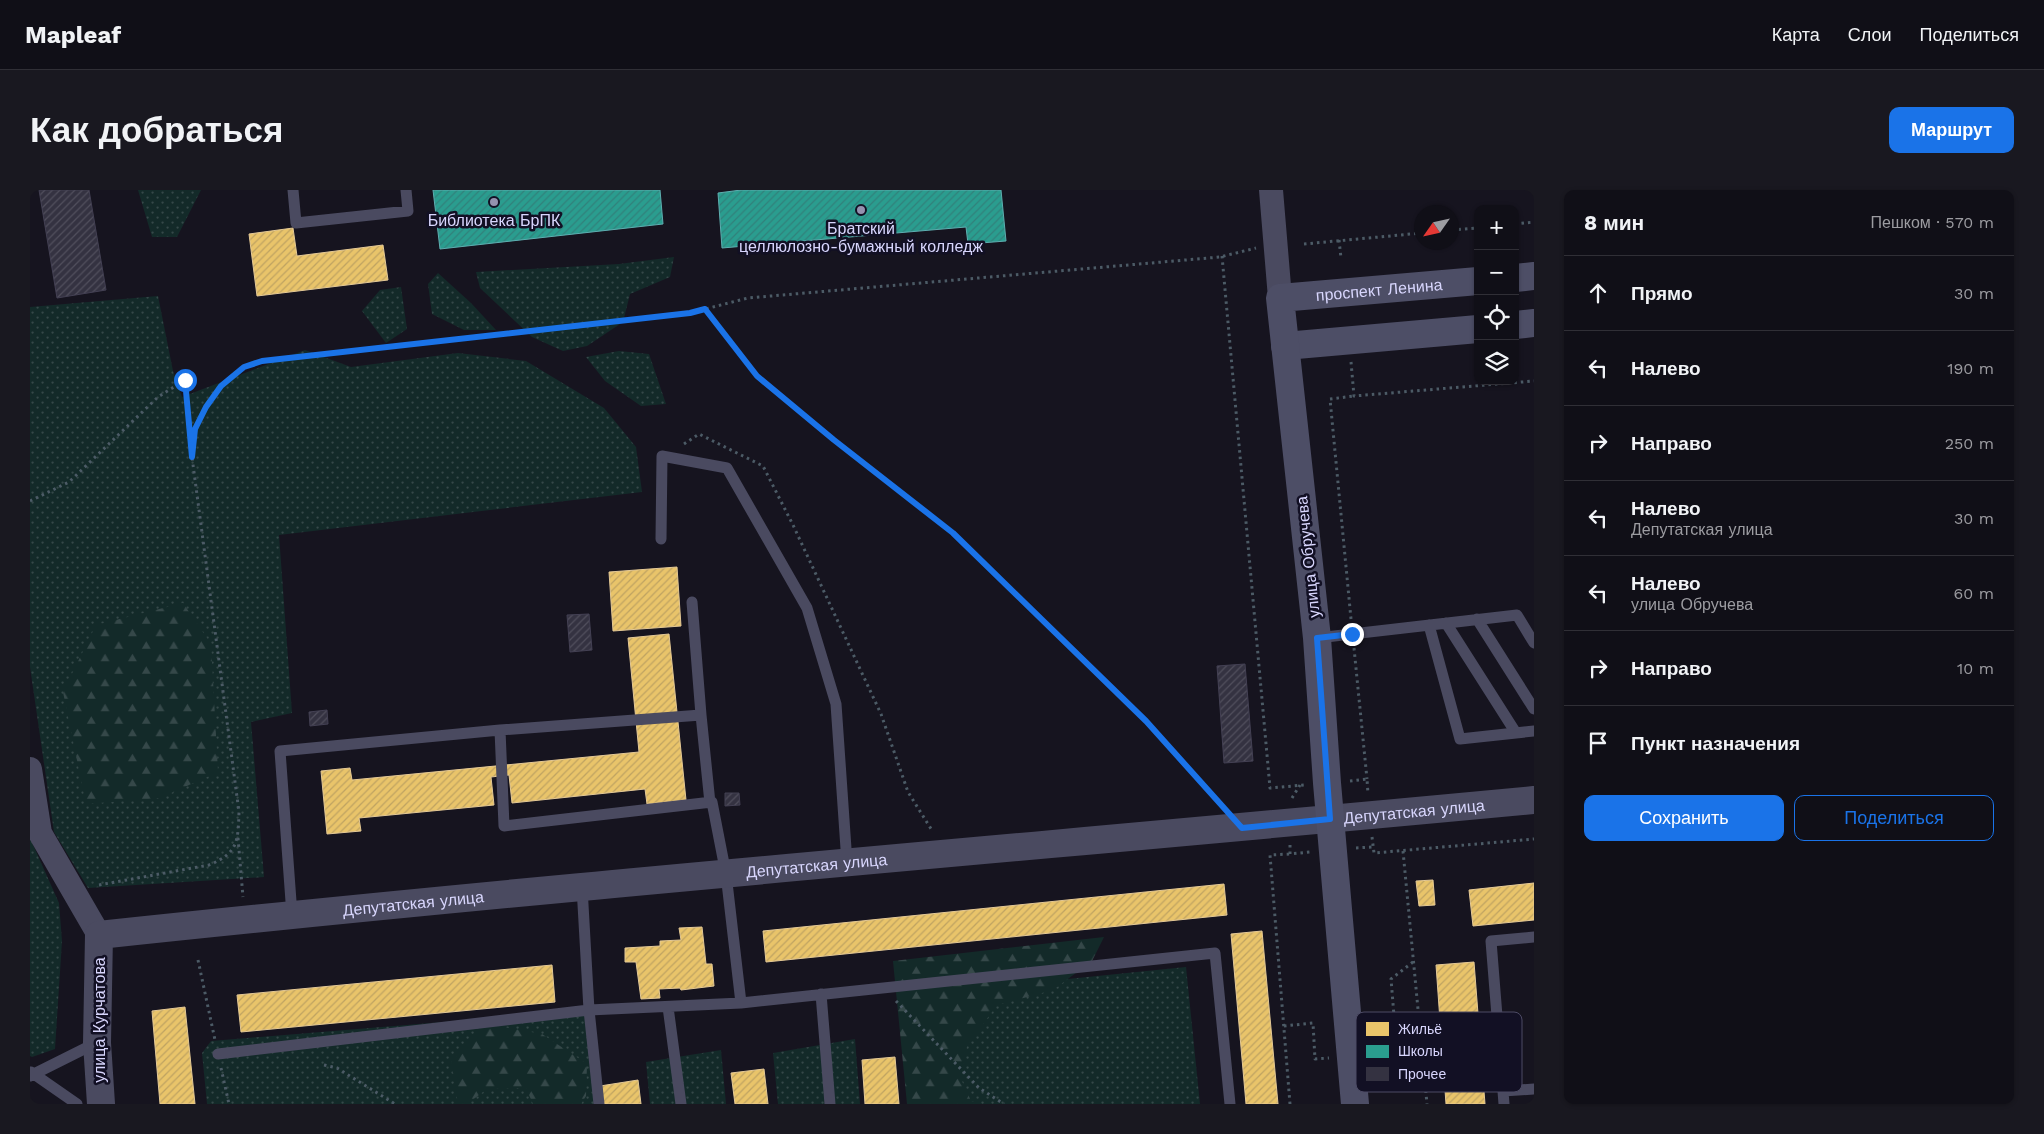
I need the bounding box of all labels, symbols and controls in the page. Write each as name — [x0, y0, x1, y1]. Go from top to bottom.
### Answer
text: Mapleaf — [25, 21, 121, 49]
text: Карта — [1772, 24, 1820, 45]
text: Слои — [1848, 24, 1892, 45]
text: Поделиться — [1920, 24, 2019, 45]
button: Маршрут — [1889, 107, 2014, 153]
text: Как добраться — [30, 109, 283, 151]
marker: Библиотека БрПК — [488, 196, 500, 208]
marker: Братский целлюлозно-бумажный колледж — [855, 204, 867, 216]
north arrow — [1414, 205, 1459, 250]
map controls — [1474, 205, 1519, 385]
button: + — [1474, 205, 1519, 250]
text: 8 мин — [1584, 210, 1644, 235]
place label: Библиотека БрПК — [428, 211, 561, 230]
text: Пешком · 570 m — [1871, 213, 1994, 232]
place label: Братский целлюлозно-бумажный колледж — [739, 219, 983, 256]
button: − — [1474, 250, 1519, 295]
street label: проспект Ленина — [1315, 275, 1443, 304]
icon: ahead — [1584, 279, 1612, 307]
text: Прямо — [1631, 282, 1693, 305]
text: 30 m — [1954, 284, 1994, 303]
button: locate — [1474, 295, 1519, 340]
button: layers — [1474, 340, 1519, 385]
icon: left — [1584, 354, 1612, 382]
text: Налево — [1631, 357, 1701, 380]
text: 190 m — [1947, 359, 1994, 378]
route start — [174, 369, 197, 392]
icon: right — [1584, 429, 1612, 457]
text: Направо — [1631, 432, 1712, 455]
text: 250 m — [1945, 434, 1994, 453]
street label: улица Обручева — [1292, 495, 1324, 619]
text: Налево — [1631, 497, 1701, 520]
icon: left — [1584, 504, 1612, 532]
text: 30 m — [1954, 509, 1994, 528]
text: Депутатская улица — [1631, 520, 1773, 539]
text: Налево — [1631, 572, 1701, 595]
icon: left — [1584, 579, 1612, 607]
text: 60 m — [1954, 584, 1994, 603]
text: улица Обручева — [1631, 595, 1753, 614]
route end — [1341, 623, 1364, 646]
icon: right — [1584, 654, 1612, 682]
text: Направо — [1631, 657, 1712, 680]
text: 10 m — [1957, 659, 1994, 678]
icon: arrive — [1584, 729, 1612, 757]
text: Пункт назначения — [1631, 732, 1800, 755]
street label: Депутатская улица — [1343, 795, 1486, 827]
button: Сохранить — [1584, 795, 1784, 841]
button: Поделиться — [1794, 795, 1994, 841]
street label: Депутатская улица — [745, 849, 888, 881]
street label: Депутатская улица — [342, 887, 485, 919]
street label: улица Курчатова — [90, 957, 109, 1083]
legend — [1356, 1012, 1522, 1092]
text: Жильё — [1398, 1021, 1442, 1037]
text: Школы — [1398, 1043, 1443, 1059]
text: Прочее — [1398, 1066, 1446, 1082]

